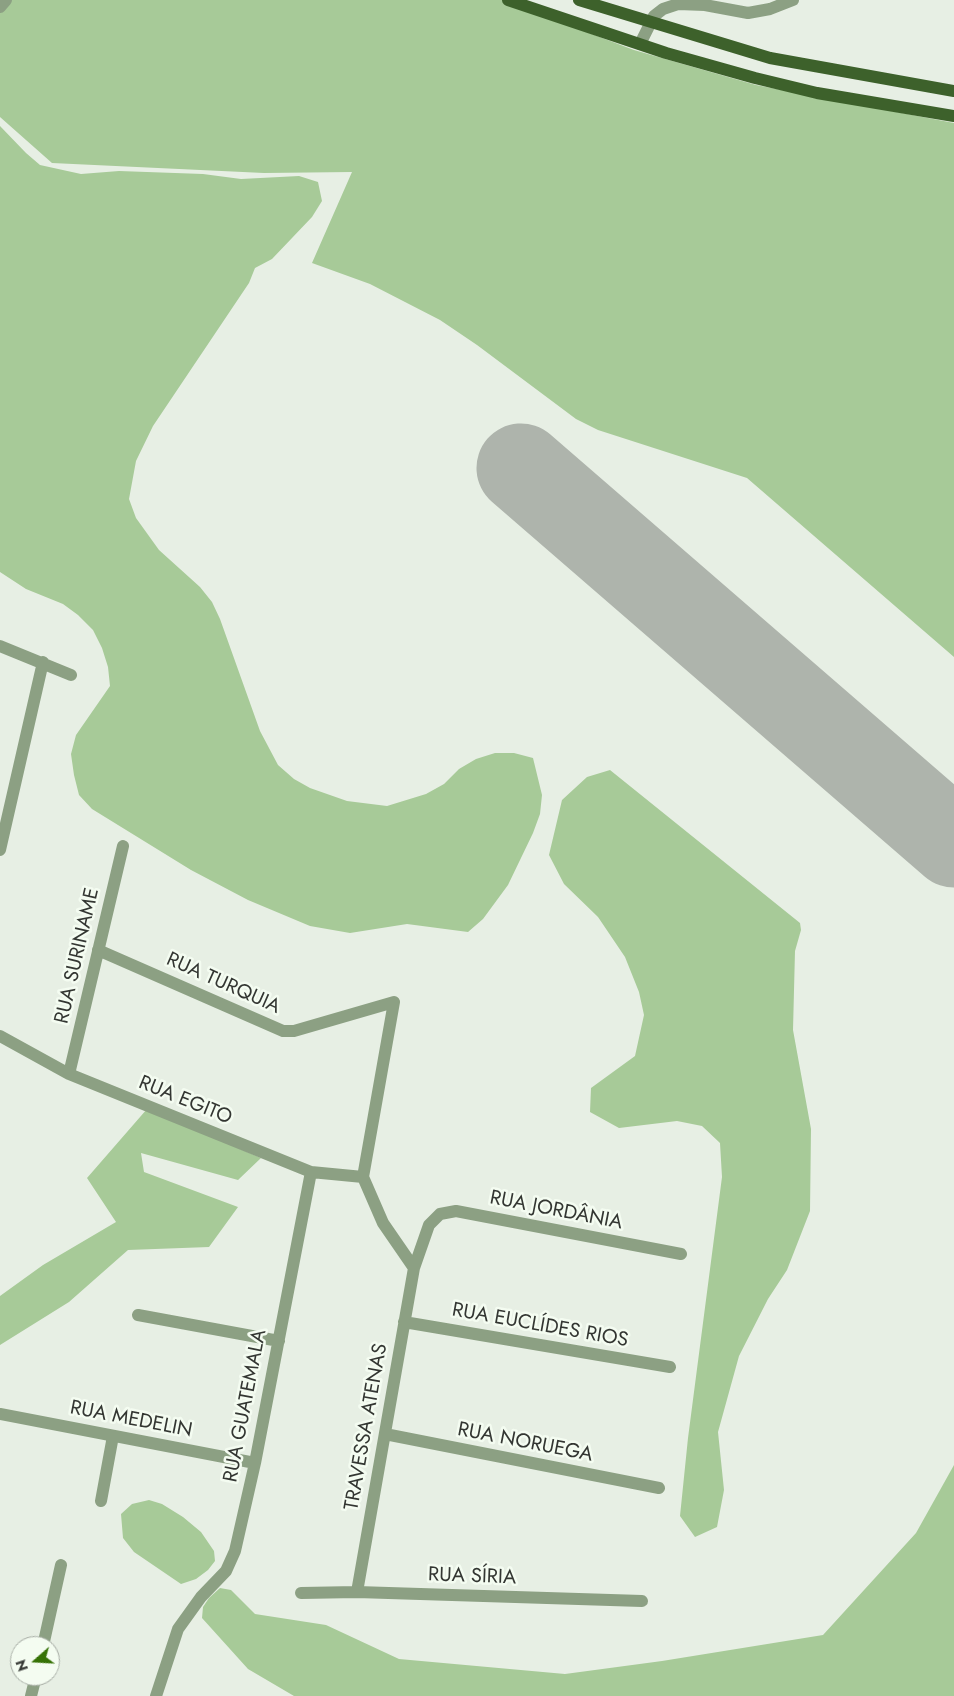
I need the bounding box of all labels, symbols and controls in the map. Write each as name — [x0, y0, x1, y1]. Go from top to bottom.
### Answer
street label: RUA SURINAME — [51, 886, 105, 1026]
street label: RUA TURQUIA — [162, 948, 284, 1020]
street label: RUA EGITO — [135, 1071, 235, 1131]
street label: RUA JORDÂNIA — [488, 1186, 624, 1236]
street label: RUA EUCLÍDES RIOS — [450, 1299, 630, 1353]
street label: RUA GUATEMALA — [219, 1328, 273, 1484]
street label: TRAVESSA ATENAS — [341, 1342, 393, 1512]
street label: RUA MEDELIN — [68, 1396, 194, 1444]
street label: RUA NORUEGA — [455, 1418, 595, 1468]
street label: RUA SÍRIA — [428, 1563, 516, 1591]
north arrow — [10, 1636, 60, 1686]
text: N — [10, 1657, 33, 1674]

